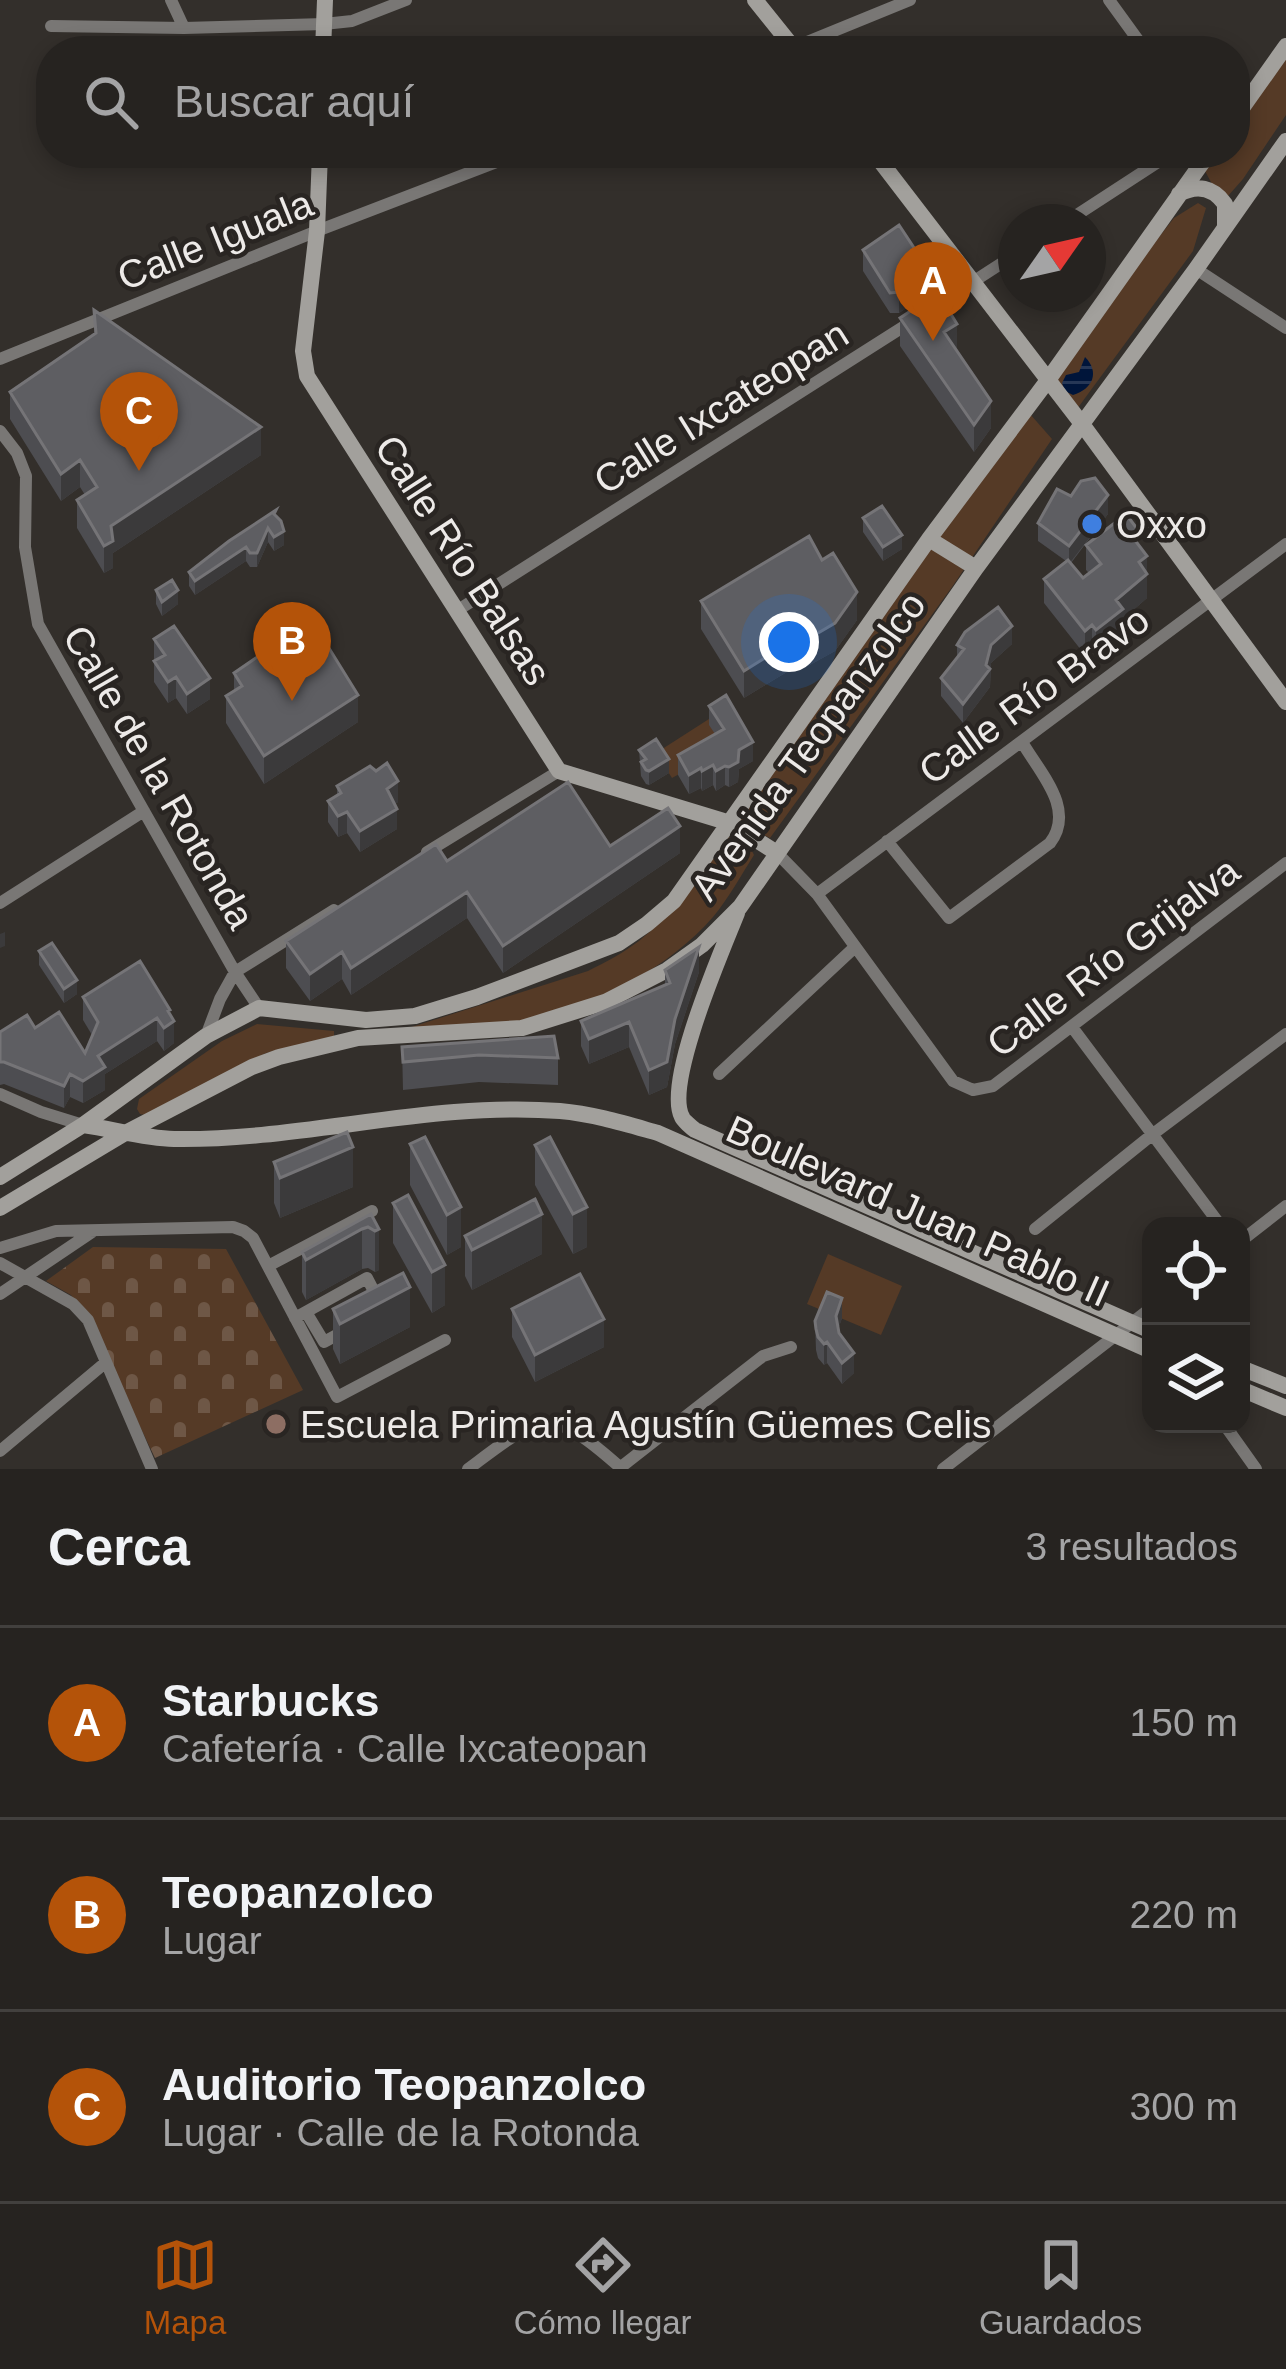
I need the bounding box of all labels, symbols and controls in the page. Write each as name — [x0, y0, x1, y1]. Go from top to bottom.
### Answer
search box — [36, 36, 1250, 168]
icon: search — [78, 69, 144, 135]
text: Buscar aquí — [174, 76, 414, 127]
street label: Calle Iguala — [111, 181, 319, 299]
north arrow — [998, 204, 1106, 312]
pin: A — [894, 242, 972, 341]
street label: Calle Ixcateopan — [586, 312, 856, 502]
pin: C — [100, 372, 178, 471]
street label: Calle Río Balsas — [366, 427, 560, 693]
place label: Oxxo — [1116, 503, 1207, 546]
marker: Oxxo — [1079, 511, 1105, 537]
street label: Avenida Teopanzolco — [682, 584, 934, 908]
street label: Calle Río Bravo — [911, 597, 1157, 793]
pin: B — [253, 602, 331, 701]
your location — [759, 612, 819, 672]
street label: Calle de la Rotonda — [55, 618, 263, 936]
street label: Calle Río Grijalva — [979, 848, 1247, 1065]
street label: Boulevard Juan Pablo II — [720, 1107, 1116, 1315]
map controls — [1142, 1217, 1250, 1433]
button: locate — [1142, 1217, 1250, 1325]
button: layers — [1142, 1325, 1250, 1433]
place label: Escuela Primaria Agustín Güemes Celis — [300, 1403, 991, 1446]
marker: Escuela Primaria Agustín Güemes Celis — [263, 1411, 289, 1437]
text: Cerca — [48, 1519, 190, 1576]
text: 3 resultados — [1026, 1525, 1238, 1568]
text: Starbucks — [162, 1675, 380, 1726]
text: A — [73, 1701, 101, 1744]
text: 150 m — [1130, 1701, 1238, 1744]
text: Cafetería · Calle Ixcateopan — [162, 1727, 648, 1770]
text: Teopanzolco — [162, 1867, 434, 1918]
text: B — [73, 1893, 101, 1936]
text: 220 m — [1130, 1893, 1238, 1936]
text: Lugar — [162, 1919, 262, 1962]
text: Auditorio Teopanzolco — [162, 2059, 646, 2110]
text: C — [73, 2085, 101, 2128]
text: 300 m — [1130, 2085, 1238, 2128]
text: Lugar · Calle de la Rotonda — [162, 2111, 639, 2154]
tab: Mapa — [144, 2232, 226, 2342]
tab: Cómo llegar — [514, 2232, 692, 2342]
tab: Guardados — [979, 2232, 1142, 2342]

